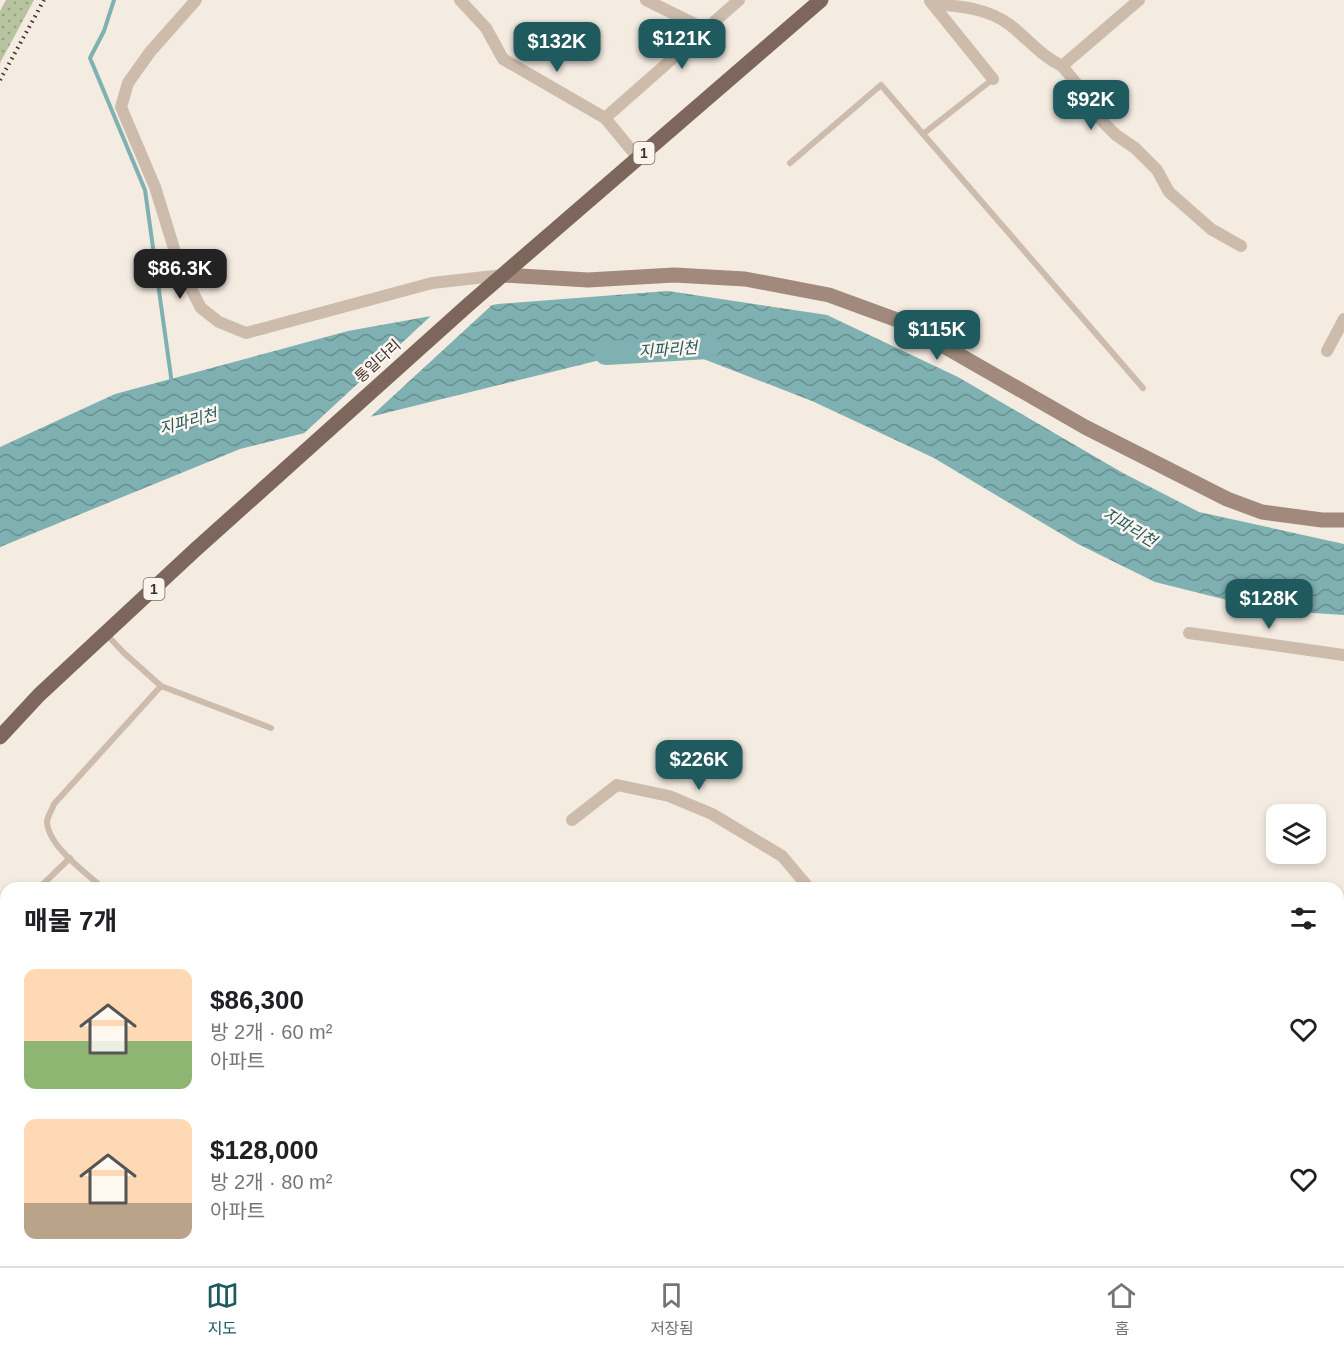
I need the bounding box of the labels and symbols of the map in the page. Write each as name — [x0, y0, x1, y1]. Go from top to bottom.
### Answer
pin: $121K — [640, 19, 724, 70]
pin: $132K — [515, 22, 599, 73]
pin: $92K — [1055, 80, 1127, 131]
road number: 1 — [634, 142, 654, 164]
pin: $86.3K — [131, 249, 229, 300]
pin: $115K — [895, 310, 979, 361]
street label: 통일다리 — [351, 336, 404, 385]
water label: 지파리천 — [638, 339, 700, 360]
water label: 지파리천 — [157, 405, 221, 437]
water label: 지파리천 — [1100, 505, 1161, 551]
road number: 1 — [144, 578, 164, 600]
pin: $128K — [1227, 579, 1311, 630]
pin: $226K — [657, 740, 741, 791]

